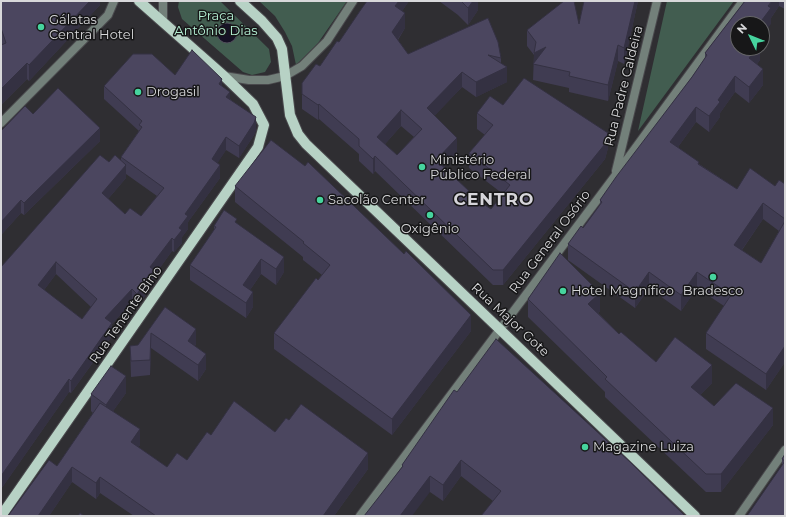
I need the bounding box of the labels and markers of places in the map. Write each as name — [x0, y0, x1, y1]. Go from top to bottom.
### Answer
place label: Gálatas Central Hotel — [49, 12, 134, 43]
marker: Gálatas Central Hotel — [36, 22, 46, 32]
place label: Drogasil — [146, 84, 200, 100]
marker: Drogasil — [133, 87, 143, 97]
place label: Ministério Público Federal — [430, 152, 531, 183]
marker: Ministério Público Federal — [417, 162, 427, 172]
place label: Sacolão Center — [328, 192, 425, 208]
marker: Sacolão Center — [315, 195, 325, 205]
marker: Oxigênio — [425, 210, 435, 220]
place label: Oxigênio — [401, 221, 459, 237]
marker: Bradesco — [708, 272, 718, 282]
place label: Hotel Magnífico — [571, 283, 674, 299]
place label: Bradesco — [683, 283, 743, 299]
marker: Hotel Magnífico — [558, 286, 568, 296]
place label: Magazine Luiza — [593, 439, 694, 455]
marker: Magazine Luiza — [580, 442, 590, 452]

